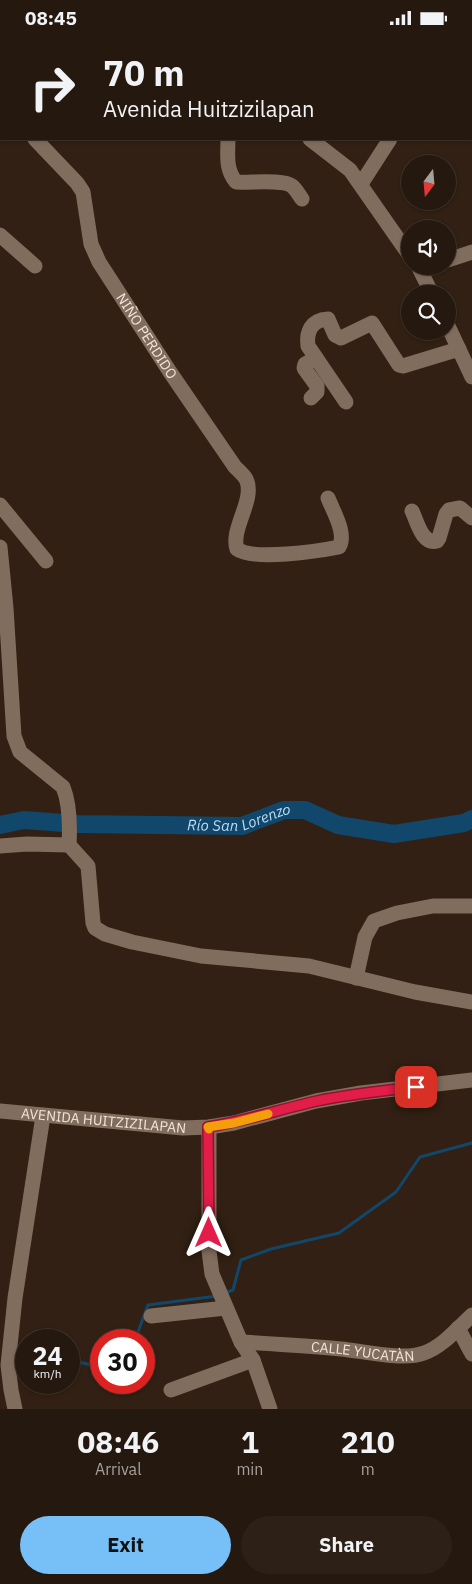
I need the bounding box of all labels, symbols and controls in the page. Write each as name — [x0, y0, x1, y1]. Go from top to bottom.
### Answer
text: 08:45 — [25, 6, 77, 30]
text: 70 m — [103, 50, 185, 96]
icon: right — [20, 55, 85, 120]
text: Avenida Huitzizilapan — [103, 94, 315, 123]
north arrow — [401, 155, 456, 210]
map controls — [401, 155, 456, 340]
button: sound — [401, 220, 456, 275]
button: search — [401, 285, 456, 340]
street label: NIÑO PERDIDO — [112, 290, 181, 382]
water label: Río San Lorenzo — [187, 800, 291, 835]
pin — [395, 1066, 437, 1108]
icon: arrive — [402, 1073, 430, 1101]
street label: AVENIDA HUITZIZILAPAN — [20, 1104, 187, 1137]
position arrow — [182, 1206, 234, 1258]
speed limit sign: 30 — [90, 1329, 155, 1394]
street label: CALLE YUCATÀN — [310, 1338, 415, 1365]
text: 24 — [32, 1339, 63, 1372]
text: km/h — [33, 1366, 62, 1381]
text: 08:46 — [77, 1422, 159, 1461]
text: 1 — [241, 1422, 259, 1461]
text: 210 — [341, 1422, 395, 1461]
text: Arrival — [95, 1459, 142, 1479]
text: min — [236, 1459, 263, 1479]
text: m — [361, 1459, 375, 1479]
button: Exit — [20, 1516, 231, 1574]
button: Share — [241, 1516, 452, 1574]

